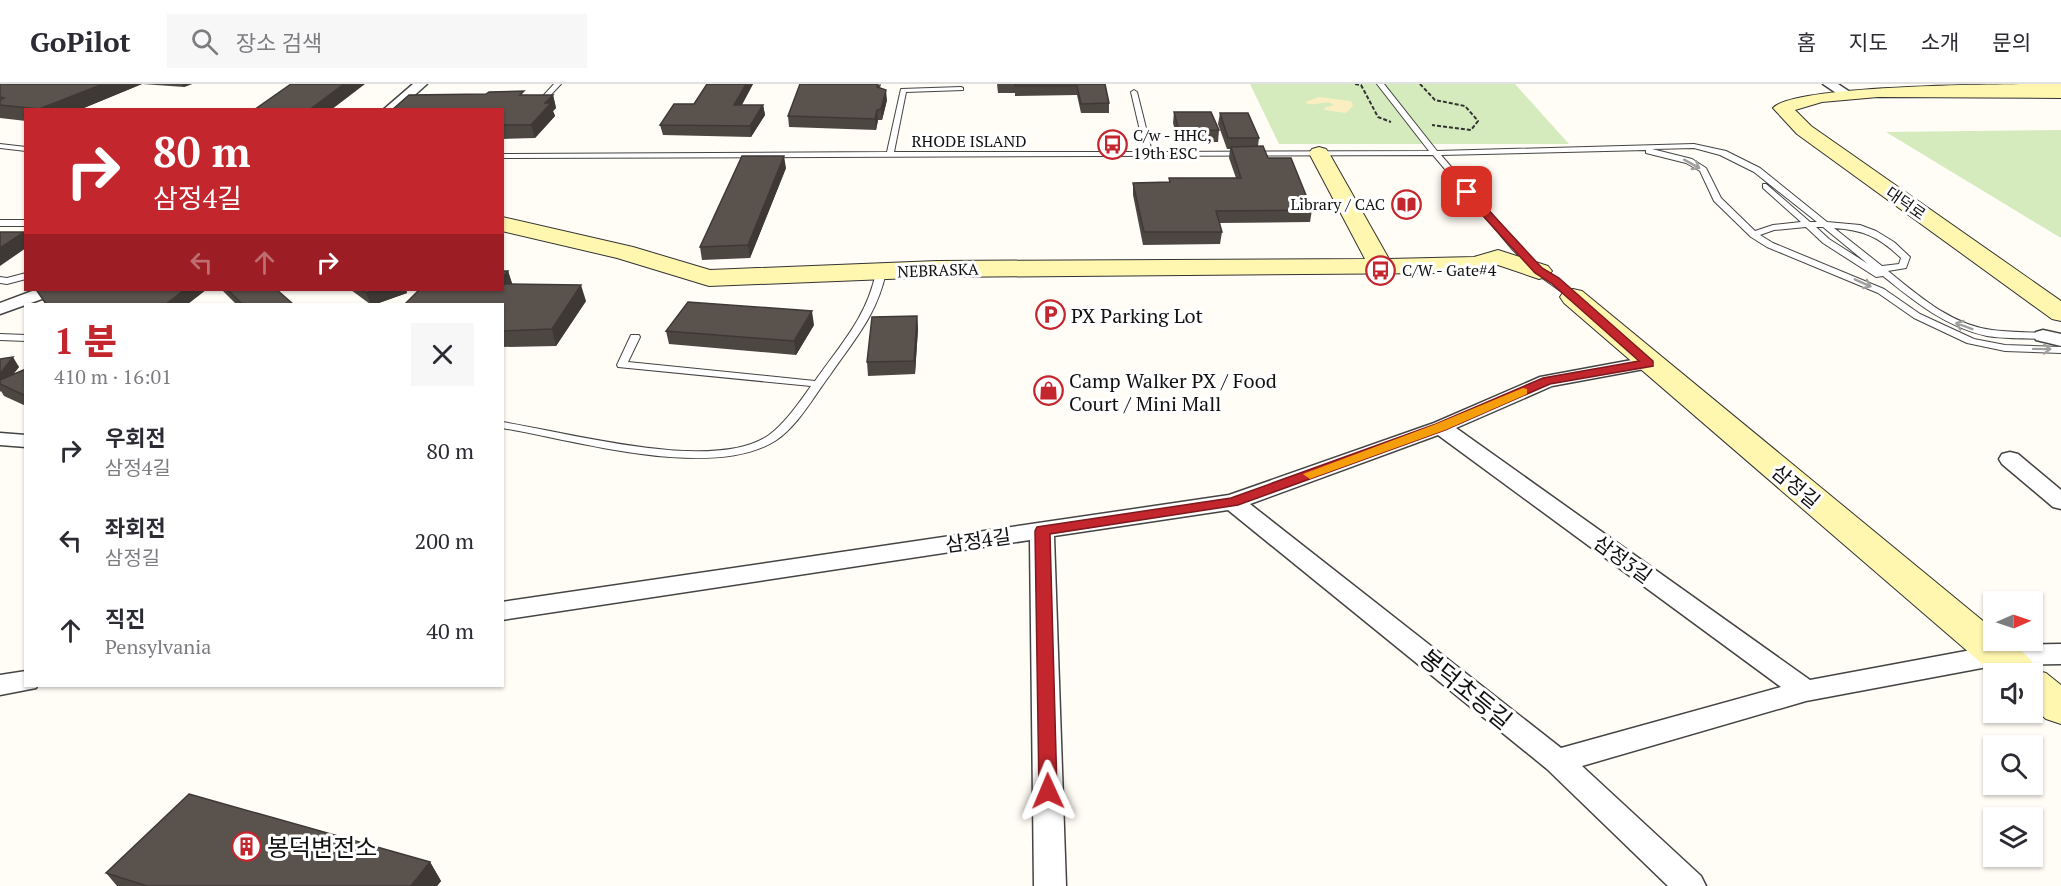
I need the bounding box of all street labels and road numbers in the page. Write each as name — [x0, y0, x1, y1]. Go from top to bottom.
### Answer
street label: RHODE ISLAND — [911, 130, 1027, 152]
street label: 대덕로 — [1882, 181, 1931, 225]
street label: NEBRASKA — [897, 258, 979, 282]
street label: 삼정길 — [1766, 458, 1826, 514]
street label: 삼정4길 — [944, 522, 1012, 558]
street label: 삼정3길 — [1588, 529, 1658, 589]
street label: 봉덕초등길 — [1413, 642, 1519, 736]

